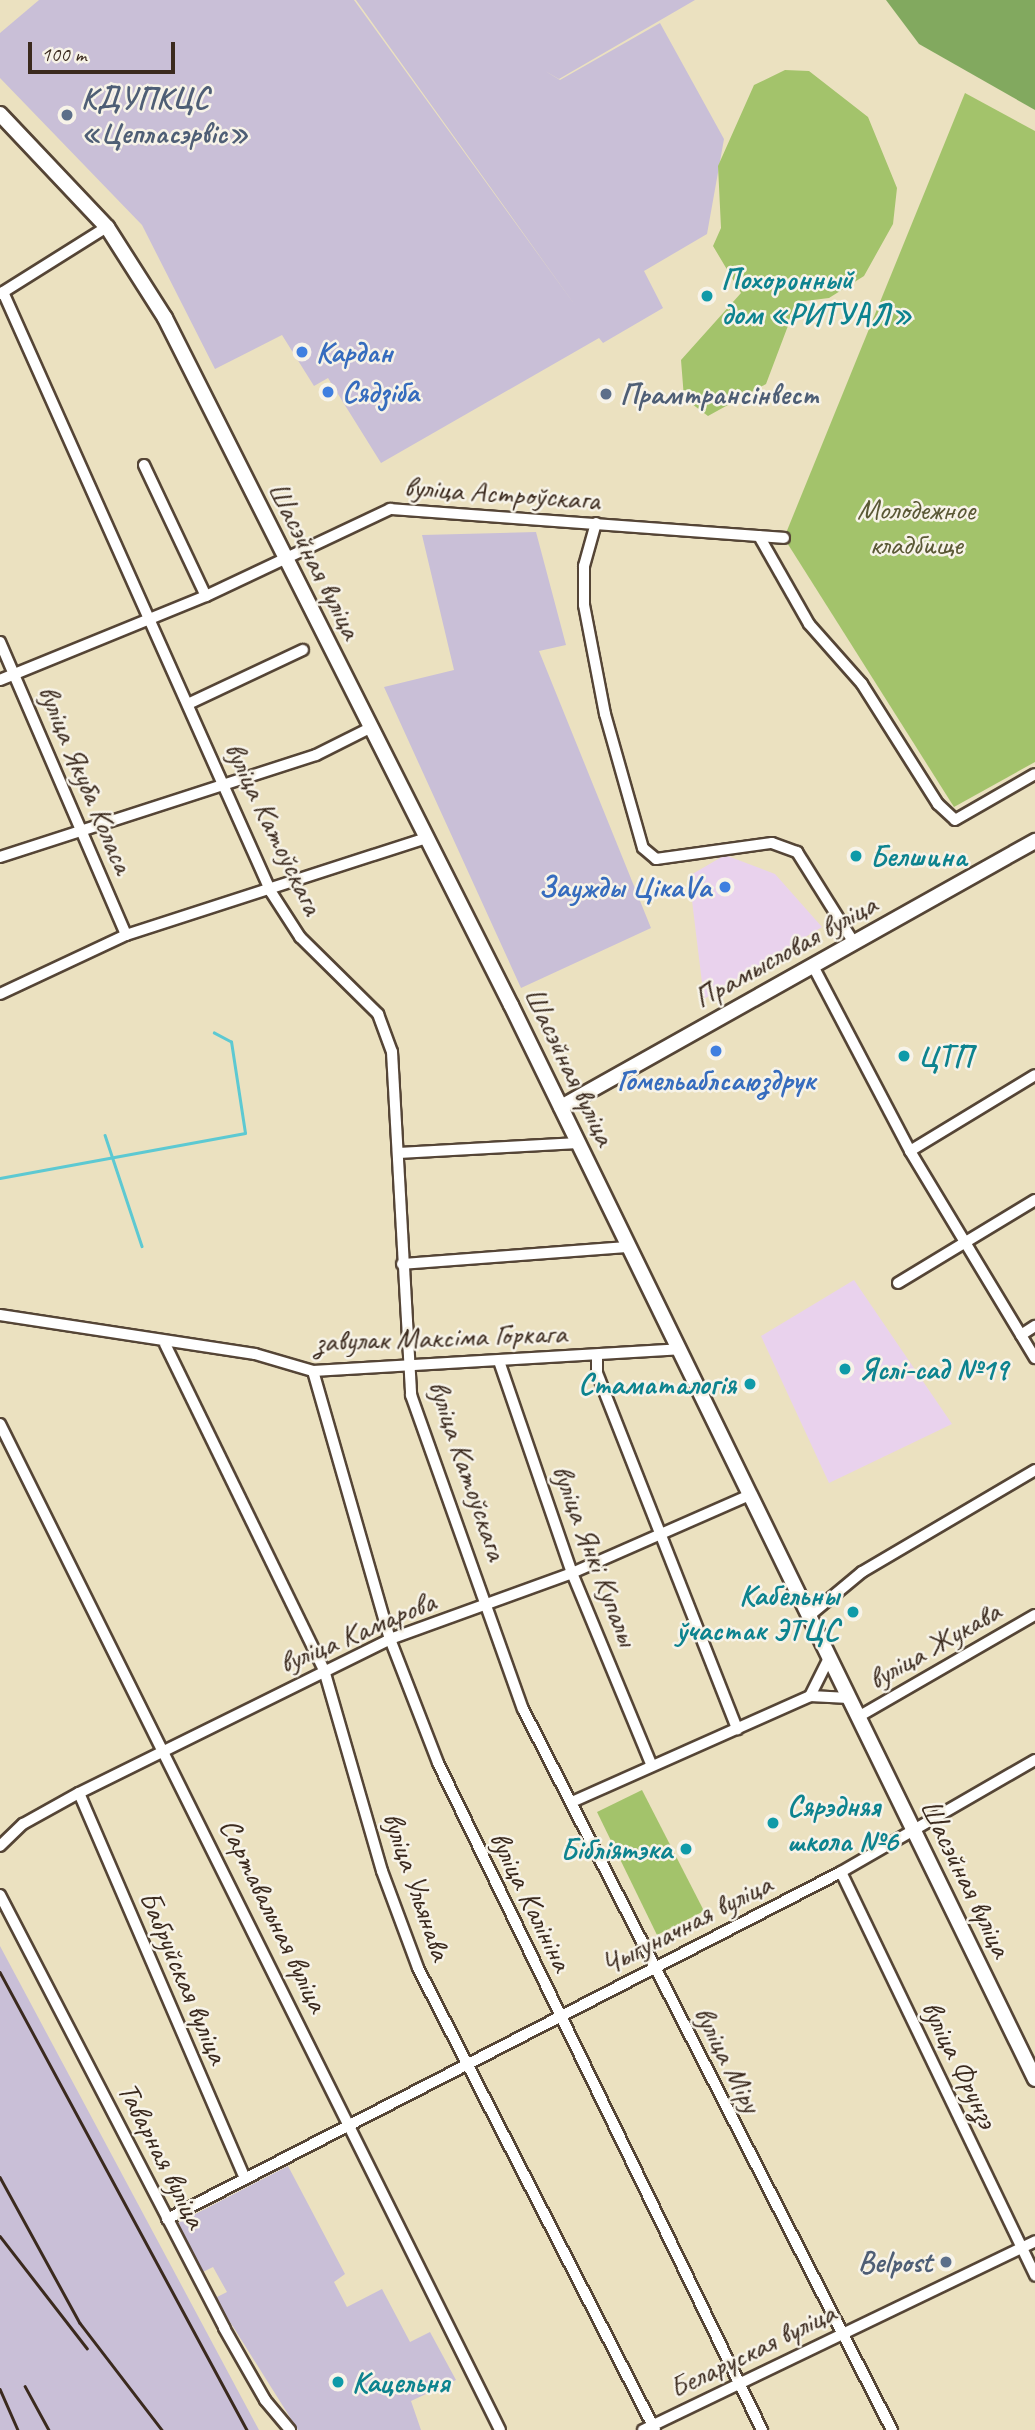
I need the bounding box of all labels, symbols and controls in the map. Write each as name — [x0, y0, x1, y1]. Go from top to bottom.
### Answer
scale bar — [32, 28, 178, 72]
text: 100 m — [41, 41, 86, 67]
place label: КДУПКЦС «Цепласэрвіс» — [81, 80, 248, 150]
marker: КДУПКЦС «Цепласэрвіс» — [59, 107, 75, 123]
place label: Похоронный дом «РИТУАЛ» — [721, 261, 912, 332]
marker: Похоронный дом «РИТУАЛ» — [699, 288, 715, 304]
place label: Кардан — [316, 334, 392, 370]
marker: Кардан — [294, 344, 310, 360]
place label: Сядзіба — [342, 374, 419, 410]
place label: Прамтрансінвест — [620, 376, 817, 412]
marker: Сядзіба — [320, 384, 336, 400]
marker: Прамтрансінвест — [598, 386, 614, 402]
street label: вуліца Астроўскага — [402, 468, 602, 518]
street label: Шасэйная вуліца — [260, 476, 370, 644]
park label: Молодежное кладбище — [857, 491, 975, 562]
street label: вуліца Якуба Коласа — [30, 680, 142, 878]
street label: вуліца Катоўскага — [217, 737, 331, 919]
place label: Белшина — [870, 838, 966, 874]
marker: Белшина — [848, 848, 864, 864]
place label: Заужды ЦікаVа — [539, 869, 711, 905]
marker: Заужды ЦікаVа — [717, 879, 733, 895]
street label: Прамысловая вуліца — [687, 886, 883, 1016]
street label: Шасэйная вуліца — [516, 981, 624, 1151]
place label: ЦТП — [918, 1038, 973, 1074]
marker: Гомельаблсаюздрук — [708, 1043, 724, 1059]
marker: ЦТП — [896, 1048, 912, 1064]
place label: Гомельаблсаюздрук — [617, 1062, 815, 1098]
street label: завулак Максіма Горкага — [316, 1315, 566, 1359]
place label: Яслі-сад №19 — [859, 1351, 1008, 1387]
marker: Яслі-сад №19 — [837, 1361, 853, 1377]
place label: Стаматалогія — [578, 1366, 736, 1402]
marker: Стаматалогія — [742, 1376, 758, 1392]
street label: вуліца Катоўскага — [421, 1377, 515, 1563]
street label: вуліца Янкі Купалы — [544, 1459, 646, 1651]
place label: Кабельны ўчастак ЭТЦС — [676, 1577, 839, 1648]
street label: вуліца Камарова — [274, 1583, 440, 1681]
street label: вуліца Жукава — [862, 1593, 1006, 1697]
marker: Кабельны ўчастак ЭТЦС — [845, 1604, 861, 1620]
place label: Сярэдняя школа №6 — [787, 1788, 898, 1858]
street label: Шасэйная вуліца — [912, 1793, 1020, 1963]
street label: вуліца Ульянава — [375, 1806, 459, 1966]
street label: Сартавальная вуліца — [212, 1812, 336, 2018]
marker: Сярэдняя школа №6 — [765, 1815, 781, 1831]
street label: вуліца Калініна — [481, 1824, 581, 1978]
place label: Бібліятэка — [560, 1831, 672, 1867]
marker: Бібліятэка — [678, 1841, 694, 1857]
street label: Чыгуначная вуліца — [595, 1866, 777, 1982]
street label: Бабруйская вуліца — [132, 1886, 236, 2068]
street label: вуліца Фрунзэ — [914, 1995, 1006, 2133]
street label: вуліца Міру — [686, 2000, 770, 2118]
street label: Таварная вуліца — [110, 2076, 214, 2234]
place label: Belpost — [858, 2244, 932, 2280]
marker: Belpost — [938, 2254, 954, 2270]
street label: Беларуская вуліца — [663, 2294, 841, 2406]
place label: Кацельня — [352, 2364, 449, 2400]
marker: Кацельня — [330, 2374, 346, 2390]

